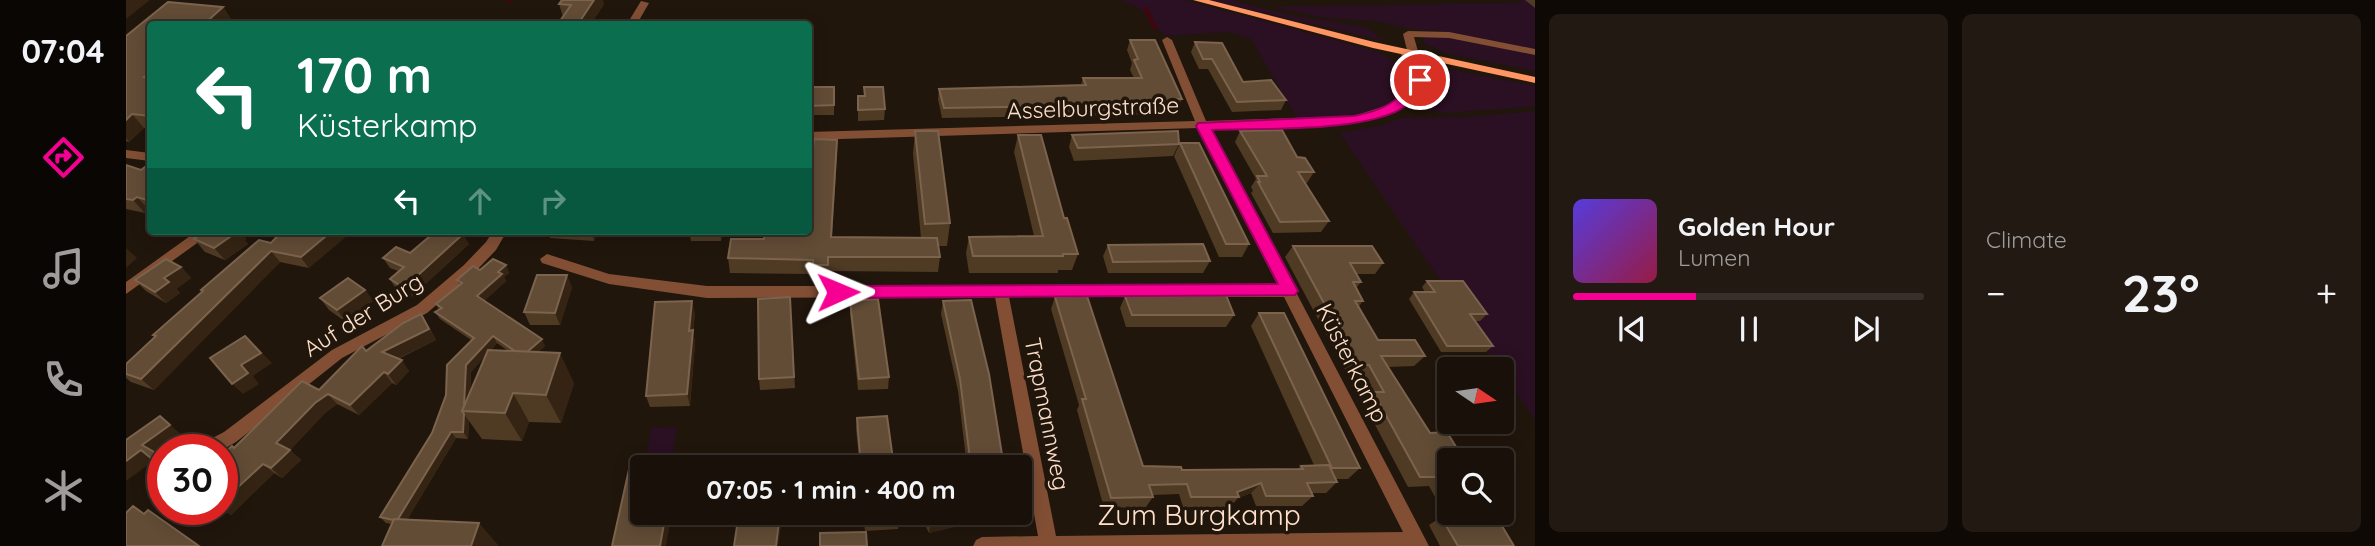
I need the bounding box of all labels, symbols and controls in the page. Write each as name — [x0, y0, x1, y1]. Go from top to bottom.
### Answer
text: 07:04 — [21, 31, 105, 71]
text: 170 m — [297, 44, 432, 105]
icon: left — [182, 49, 273, 140]
pin — [1390, 50, 1450, 110]
icon: arrive — [1401, 61, 1439, 99]
street label: Asselburgstraße — [1006, 90, 1180, 125]
text: Küsterkamp — [297, 105, 477, 145]
icon: directions — [39, 133, 88, 182]
icon: left — [388, 182, 426, 220]
icon: ahead — [461, 182, 499, 220]
icon: right — [534, 182, 572, 220]
text: Golden Hour — [1678, 210, 1835, 243]
text: Climate — [1986, 225, 2067, 254]
text: Lumen — [1678, 243, 1751, 272]
icon: music — [39, 244, 88, 293]
position arrow — [801, 255, 875, 329]
text: 23° — [2122, 260, 2200, 325]
street label: Auf der Burg — [298, 266, 428, 363]
text: − — [1986, 269, 2006, 317]
text: + — [2316, 269, 2337, 317]
street label: Küsterkamp — [1310, 298, 1395, 427]
icon: previous — [1613, 310, 1651, 348]
icon: pause — [1730, 310, 1768, 348]
icon: next — [1847, 310, 1885, 348]
street label: Trapmannweg — [1018, 335, 1077, 493]
icon: phone — [39, 355, 88, 404]
north arrow — [1437, 357, 1514, 434]
map controls — [1437, 357, 1514, 525]
speed limit sign: 30 — [147, 434, 238, 525]
button: search — [1437, 448, 1514, 525]
icon: climate — [39, 466, 88, 515]
text: 07:05 · 1 min · 400 m — [706, 473, 956, 506]
street label: Zum Burgkamp — [1097, 497, 1301, 532]

